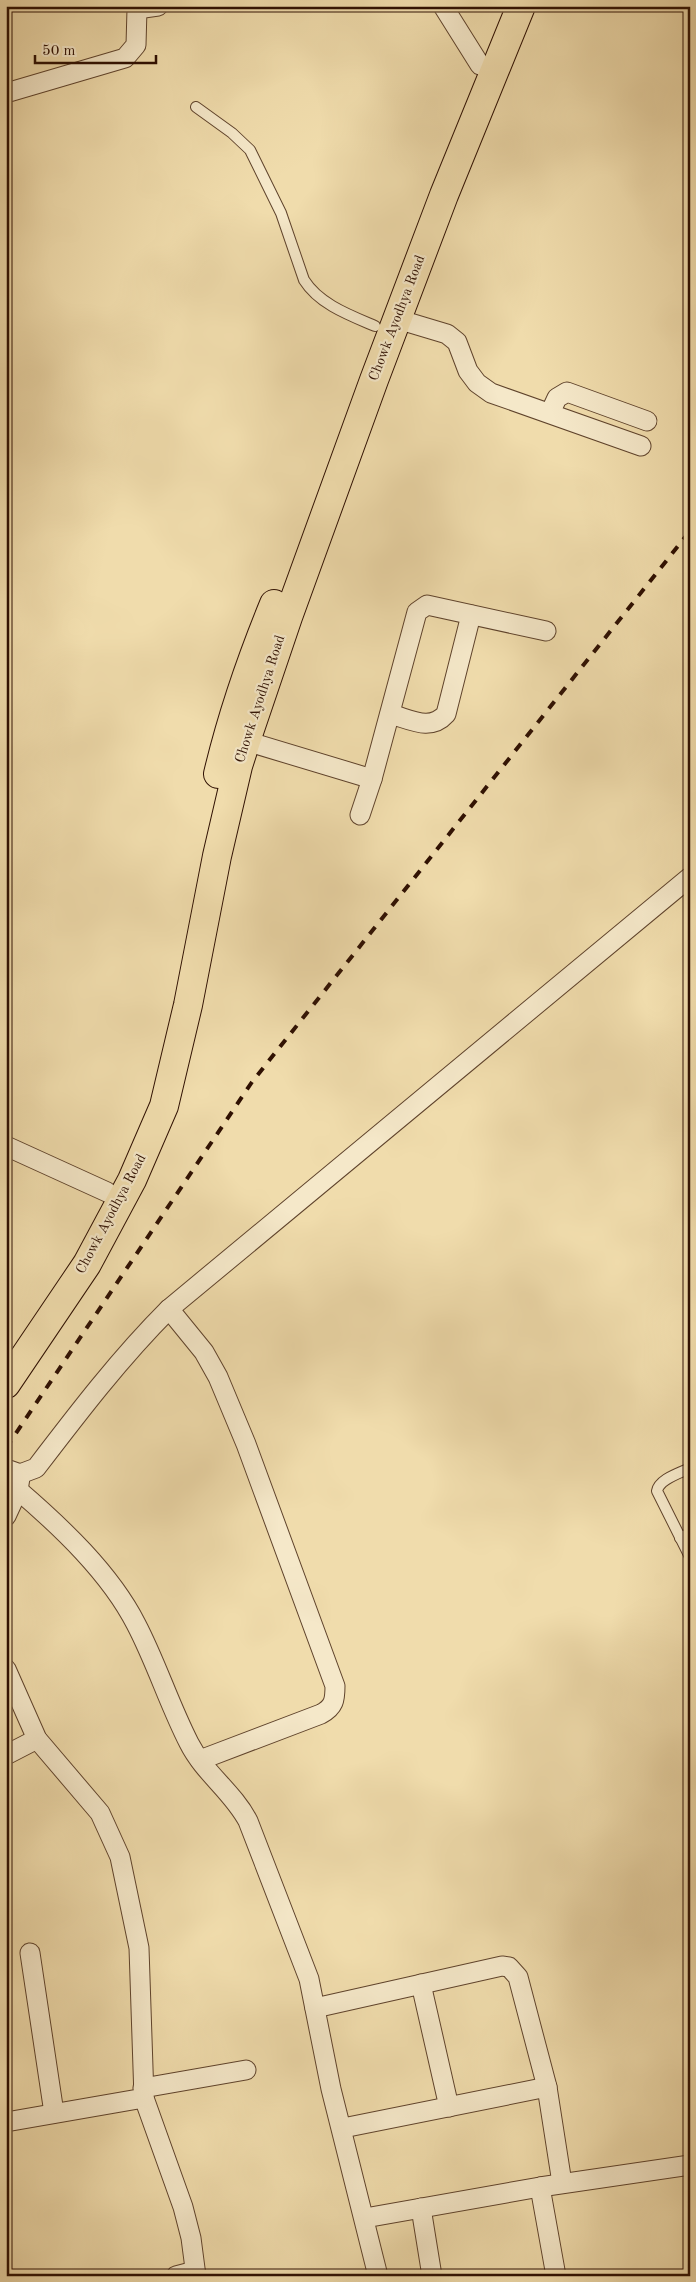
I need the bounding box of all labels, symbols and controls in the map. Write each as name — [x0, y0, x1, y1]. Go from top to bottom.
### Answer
scale bar — [35, 32, 156, 64]
text: 50 m — [42, 44, 76, 59]
street label: Chowk Ayodhya Road — [367, 253, 427, 383]
street label: Chowk Ayodhya Road — [233, 633, 287, 765]
street label: Chowk Ayodhya Road — [73, 1152, 149, 1276]

